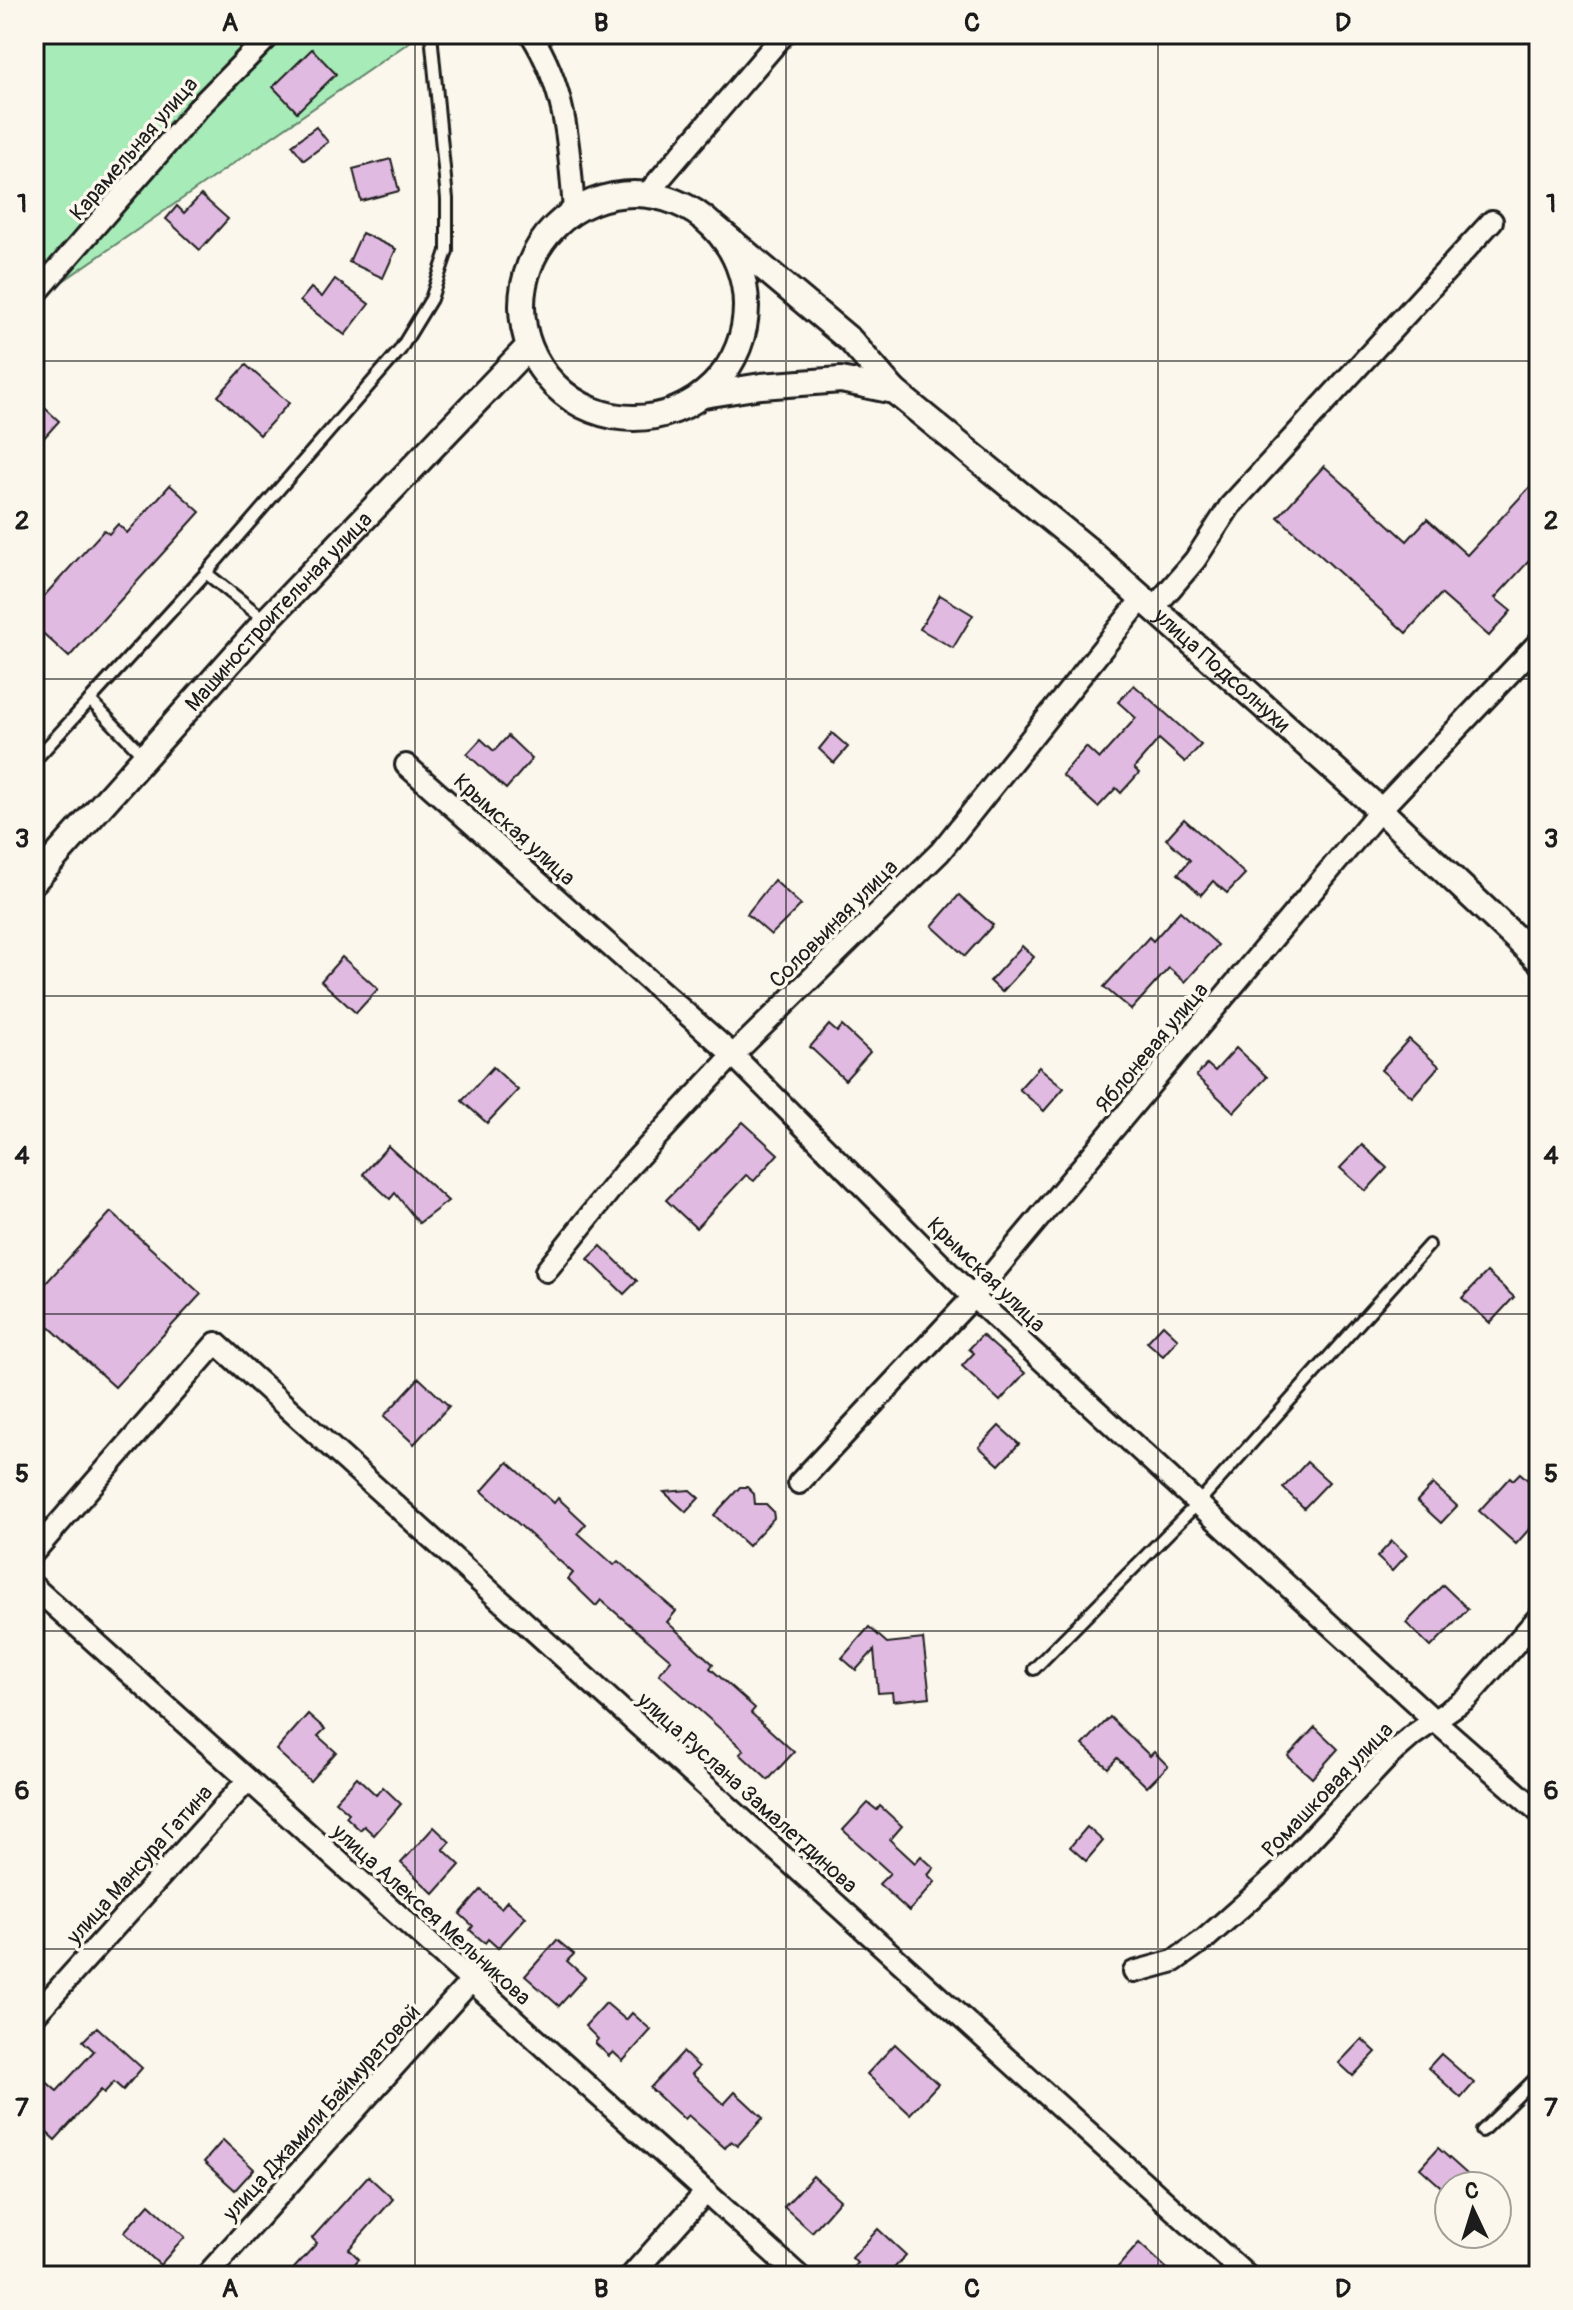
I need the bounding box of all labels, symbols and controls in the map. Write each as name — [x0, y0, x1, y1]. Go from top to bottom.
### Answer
text: A — [222, 7, 239, 39]
text: B — [594, 7, 608, 39]
text: C — [964, 7, 980, 39]
text: D — [1335, 7, 1351, 39]
street label: Карамельная улица — [64, 71, 204, 226]
text: 1 — [17, 188, 27, 220]
text: 1 — [1546, 188, 1556, 220]
text: 2 — [15, 505, 29, 537]
text: 2 — [1544, 505, 1558, 537]
street label: Машиностроительная улица — [179, 506, 378, 717]
street label: улица Подсолнухи — [1147, 601, 1296, 739]
street label: Крымская улица — [448, 768, 581, 892]
text: 3 — [15, 823, 29, 855]
text: 3 — [1544, 823, 1558, 855]
street label: Соловьиная улица — [763, 853, 904, 994]
street label: Яблоневая улица — [1089, 977, 1214, 1119]
text: 4 — [14, 1140, 30, 1172]
text: 4 — [1543, 1140, 1559, 1172]
street label: Крымская улица — [921, 1211, 1052, 1338]
text: 5 — [15, 1458, 29, 1490]
text: 5 — [1544, 1458, 1558, 1490]
street label: улица Руслана Замалетдинова — [630, 1686, 863, 1899]
street label: Ромашковая улица — [1256, 1716, 1399, 1863]
text: 6 — [14, 1775, 30, 1807]
text: 6 — [1543, 1775, 1559, 1807]
street label: улица Мансура Гатина — [60, 1779, 219, 1951]
street label: улица Алексея Мельникова — [325, 1817, 537, 2012]
street label: улица Джамили Баймуратовой — [216, 1999, 427, 2228]
text: 7 — [15, 2092, 29, 2124]
text: 7 — [1544, 2092, 1558, 2124]
north arrow — [1433, 2170, 1513, 2250]
text: С — [1464, 2177, 1480, 2205]
text: A — [222, 2273, 239, 2305]
text: B — [594, 2273, 608, 2305]
text: C — [964, 2273, 980, 2305]
text: D — [1335, 2273, 1351, 2305]

